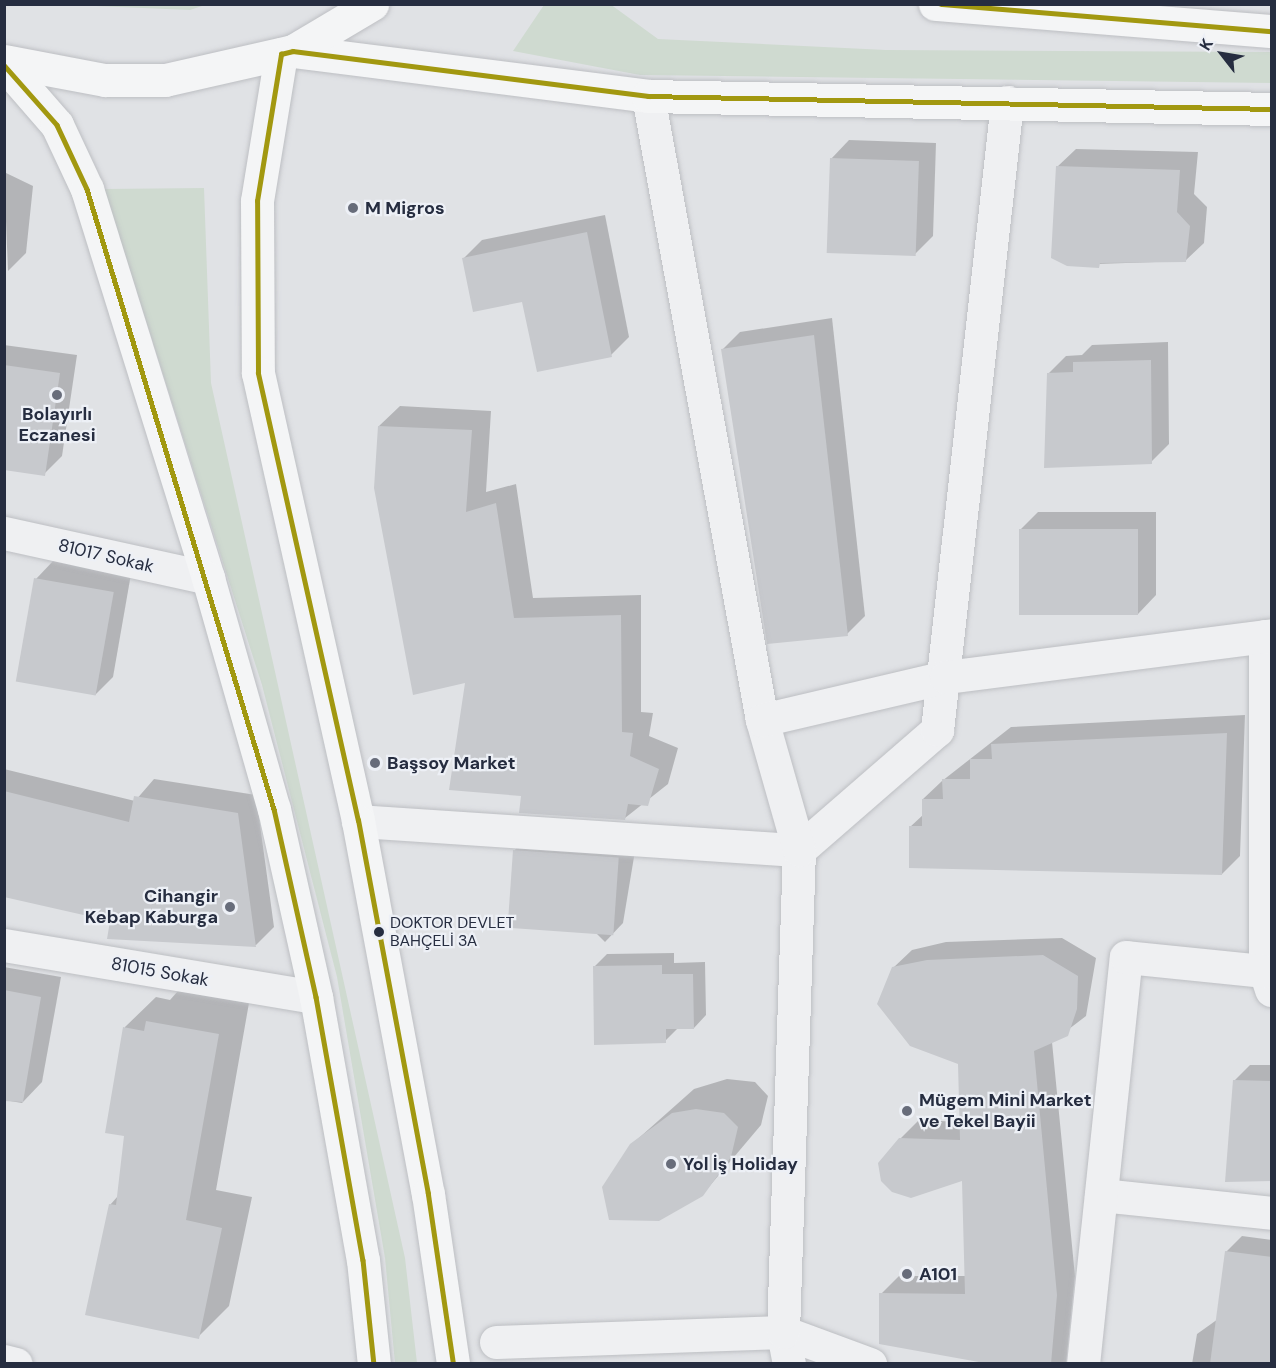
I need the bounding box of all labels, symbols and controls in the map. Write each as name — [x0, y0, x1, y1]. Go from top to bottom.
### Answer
north arrow — [1192, 24, 1252, 84]
text: K — [1194, 35, 1218, 54]
place label: M Migros — [365, 197, 445, 219]
marker: M Migros — [346, 201, 360, 215]
marker: Bolayırlı Eczanesi — [50, 388, 64, 402]
place label: Bolayırlı Eczanesi — [18, 404, 96, 446]
street label: 81017 Sokak — [56, 535, 156, 577]
place label: Başsoy Market — [387, 752, 515, 774]
marker: Başsoy Market — [368, 756, 382, 770]
place label: Cihangir Kebap Kaburga — [85, 886, 218, 928]
marker: Cihangir Kebap Kaburga — [223, 900, 237, 914]
place label: DOKTOR DEVLET BAHÇELİ 3A — [390, 913, 514, 951]
marker: DOKTOR DEVLET BAHÇELİ 3A — [373, 926, 385, 938]
street label: 81015 Sokak — [109, 953, 211, 991]
place label: Mügem Minİ Market ve Tekel Bayii — [919, 1090, 1092, 1132]
marker: Mügem Minİ Market ve Tekel Bayii — [900, 1104, 914, 1118]
place label: Yol İş Holiday — [683, 1153, 798, 1175]
marker: Yol İş Holiday — [664, 1157, 678, 1171]
place label: A101 — [919, 1263, 957, 1285]
marker: A101 — [900, 1267, 914, 1281]

